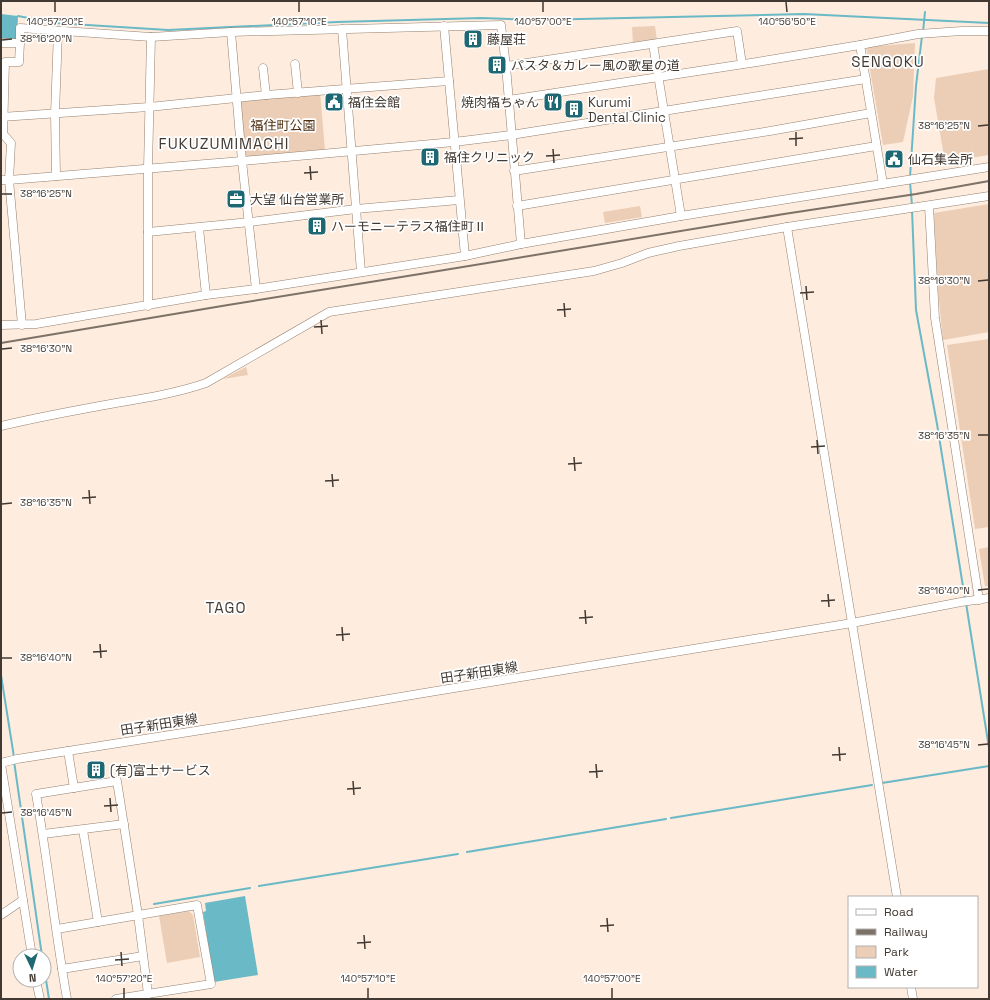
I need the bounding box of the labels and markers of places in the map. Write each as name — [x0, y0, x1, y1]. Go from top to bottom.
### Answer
building icon: 藤屋荘 — [462, 28, 484, 50]
place label: 藤屋荘 — [487, 31, 526, 48]
building icon: パスタ＆カレー風の歌星の道 — [486, 54, 508, 76]
place label: パスタ＆カレー風の歌星の道 — [511, 57, 680, 74]
public building icon: 福住会館 — [323, 91, 345, 113]
restaurant icon: 焼肉福ちゃん — [542, 91, 564, 113]
place label: 福住会館 — [348, 94, 400, 111]
place label: 焼肉福ちゃん — [461, 94, 539, 111]
place label: Kurumi Dental Clinic — [588, 94, 666, 126]
building icon: Kurumi Dental Clinic — [563, 98, 585, 120]
building icon: 福住クリニック — [419, 146, 441, 168]
public building icon: 仙石集会所 — [883, 148, 905, 170]
place label: 福住クリニック — [444, 149, 535, 166]
place label: 仙石集会所 — [908, 151, 973, 168]
office icon: 大望 仙台営業所 — [225, 188, 247, 210]
place label: 大望 仙台営業所 — [250, 191, 344, 208]
building icon: ハーモニーテラス福住町Ⅱ — [306, 215, 328, 237]
place label: ハーモニーテラス福住町Ⅱ — [331, 218, 487, 235]
building icon: (有)富士サービス — [85, 759, 107, 781]
place label: (有)富士サービス — [110, 762, 211, 779]

